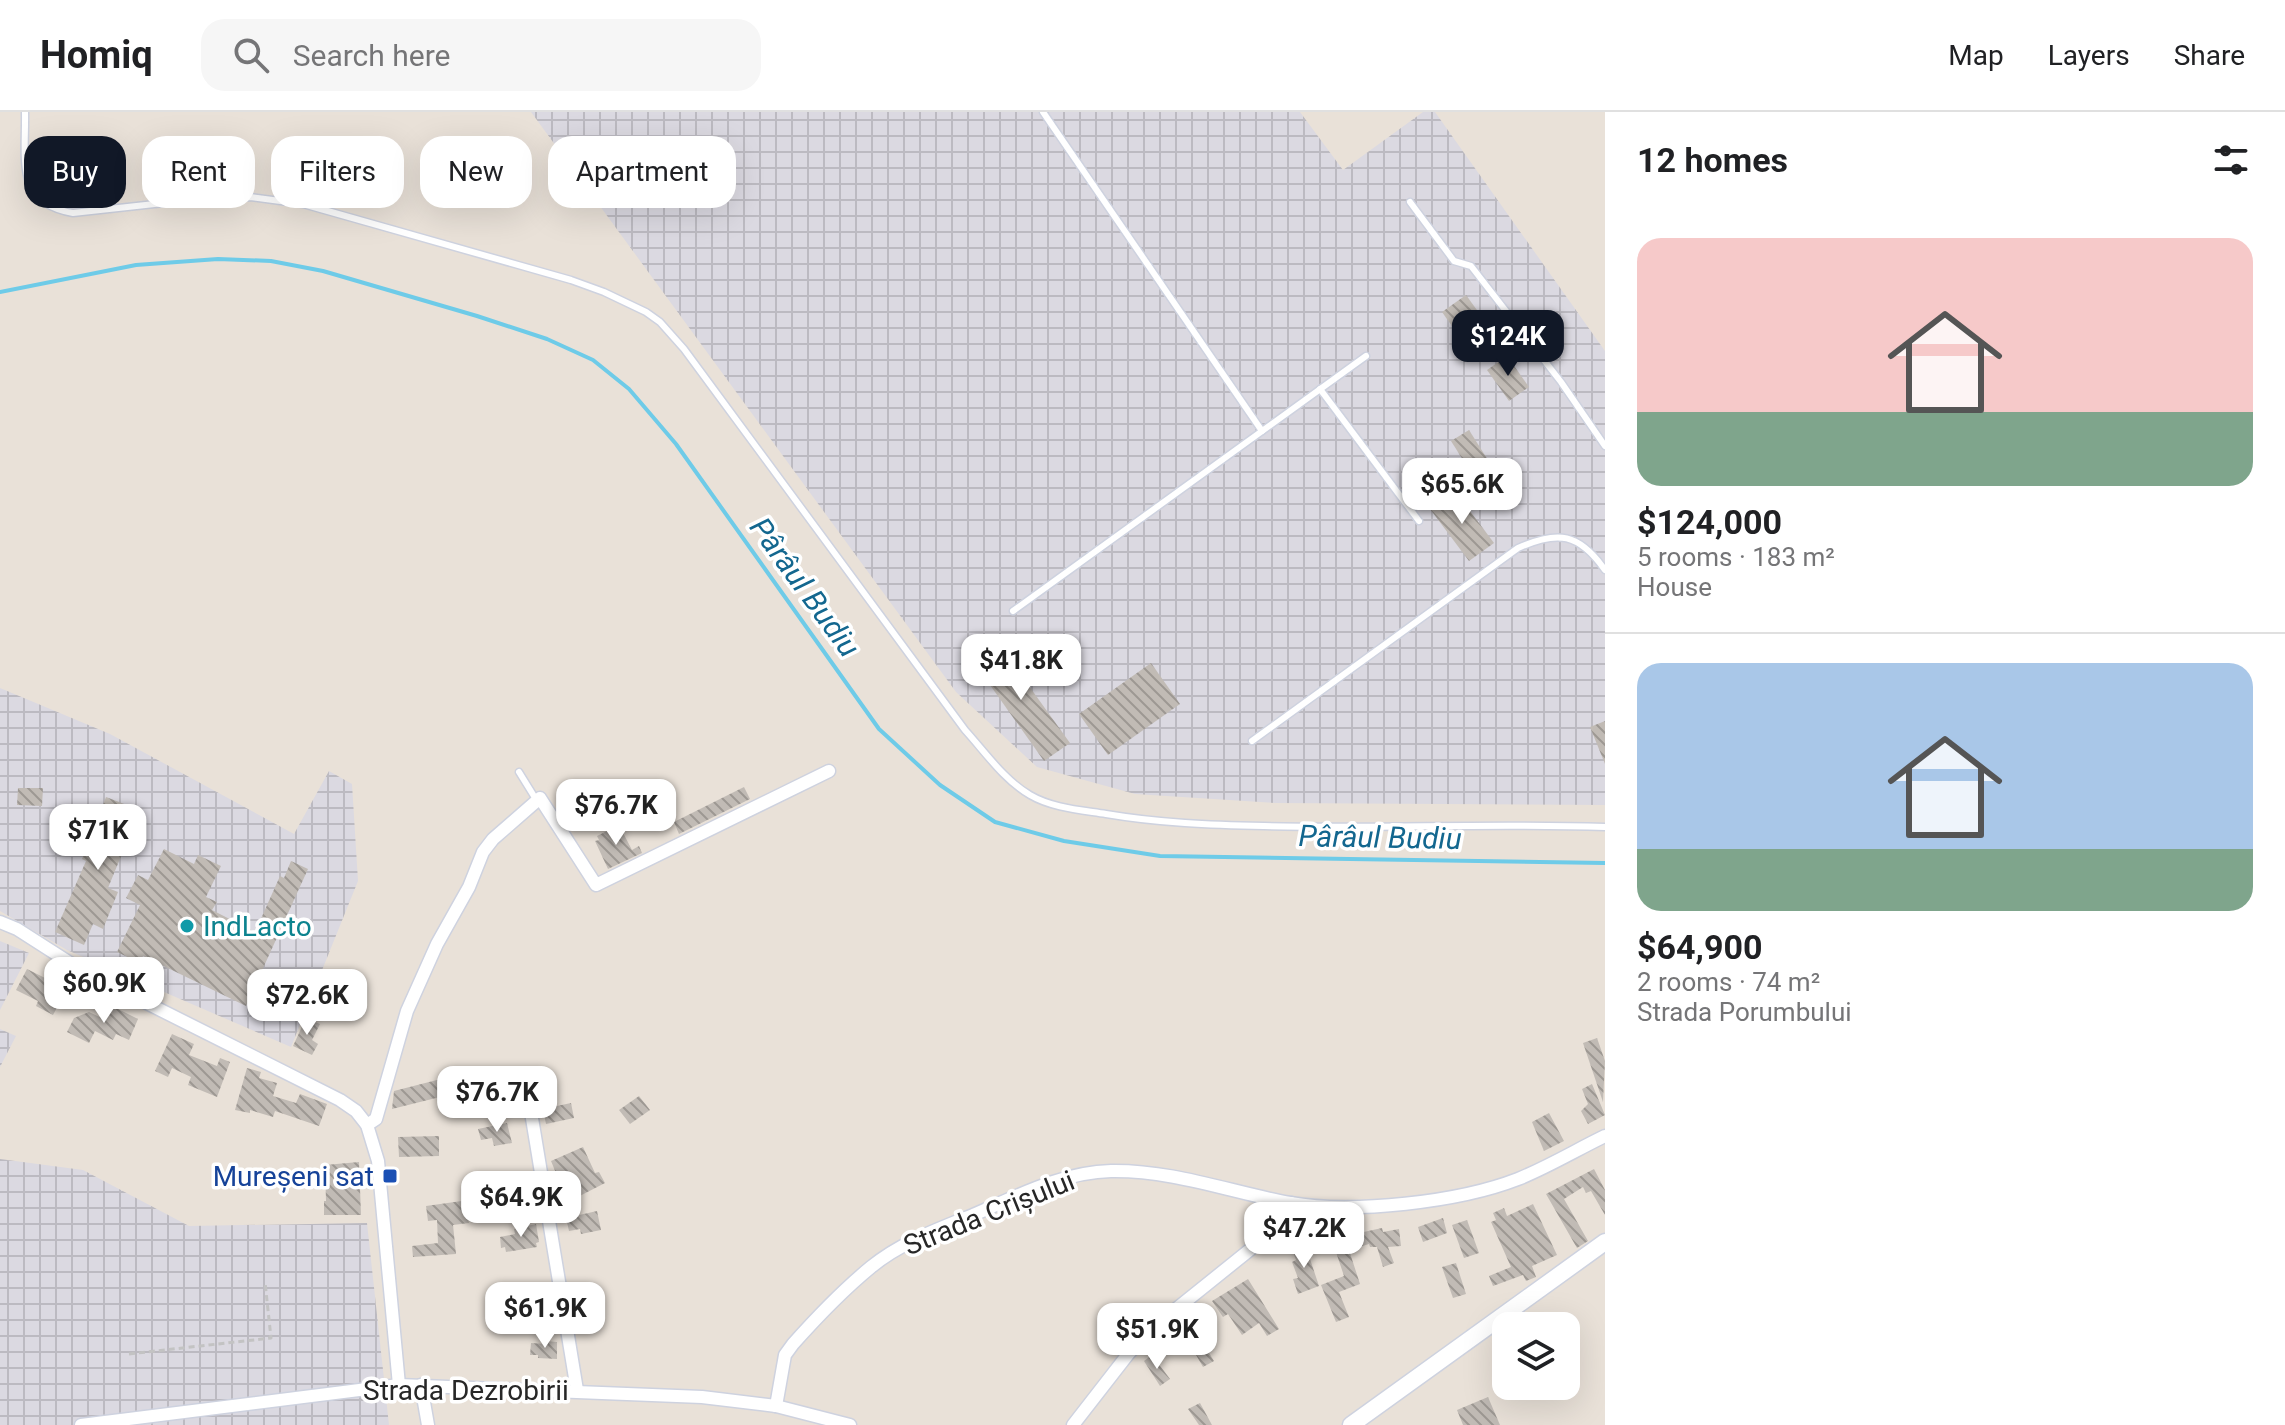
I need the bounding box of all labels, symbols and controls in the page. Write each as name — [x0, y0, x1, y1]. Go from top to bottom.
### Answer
search box — [201, 19, 761, 91]
text: Homiq — [40, 33, 153, 77]
icon: search — [229, 33, 273, 77]
text: Search here — [293, 38, 451, 73]
text: Map — [1948, 39, 2004, 72]
text: Layers — [2048, 39, 2130, 72]
text: Share — [2174, 39, 2245, 72]
chip: Buy — [24, 136, 126, 208]
chip: Rent — [142, 136, 255, 208]
chip: Filters — [271, 136, 404, 208]
chip: New — [420, 136, 532, 208]
chip: Apartment — [548, 136, 736, 208]
icon: filters — [2209, 138, 2253, 182]
text: 12 homes — [1637, 140, 1788, 180]
icon: home — [1873, 290, 2017, 434]
pin: $124K — [1452, 310, 1564, 378]
text: $124K — [1470, 321, 1546, 351]
pin: $65.6K — [1397, 458, 1527, 526]
text: $65.6K — [1420, 469, 1504, 499]
text: $124,000 — [1637, 502, 1782, 542]
water label: Pârâul Budiu — [743, 511, 867, 663]
text: 5 rooms · 183 m² — [1637, 542, 1835, 572]
text: House — [1637, 572, 1712, 602]
pin: $41.8K — [956, 634, 1086, 702]
text: $41.8K — [979, 645, 1063, 675]
icon: home — [1873, 715, 2017, 859]
pin: $76.7K — [551, 779, 681, 847]
text: $76.7K — [574, 790, 658, 820]
pin: $71K — [51, 804, 145, 872]
text: $71K — [67, 815, 129, 845]
water label: Pârâul Budiu — [1298, 818, 1462, 856]
place label: IndLacto — [203, 910, 312, 943]
marker: IndLacto — [178, 917, 196, 935]
text: $64,900 — [1637, 927, 1762, 967]
pin: $60.9K — [39, 957, 169, 1025]
text: 2 rooms · 74 m² — [1637, 967, 1820, 997]
text: $60.9K — [62, 968, 146, 998]
pin: $72.6K — [242, 969, 372, 1037]
text: $72.6K — [265, 980, 349, 1010]
text: Strada Porumbului — [1637, 997, 1852, 1027]
pin: $76.7K — [432, 1066, 562, 1134]
text: $76.7K — [455, 1077, 539, 1107]
place label: Mureșeni sat — [213, 1160, 374, 1193]
street label: Strada Crișului — [899, 1164, 1079, 1262]
marker: Mureșeni sat — [381, 1167, 399, 1185]
pin: $64.9K — [456, 1171, 586, 1239]
text: $64.9K — [479, 1182, 563, 1212]
pin: $47.2K — [1239, 1202, 1369, 1270]
text: $47.2K — [1262, 1213, 1346, 1243]
pin: $61.9K — [480, 1282, 610, 1350]
text: $61.9K — [503, 1293, 587, 1323]
pin: $51.9K — [1092, 1303, 1222, 1371]
map controls — [1492, 1312, 1580, 1400]
button: layers — [1492, 1312, 1580, 1400]
text: $51.9K — [1115, 1314, 1199, 1344]
street label: Strada Dezrobirii — [363, 1374, 569, 1407]

